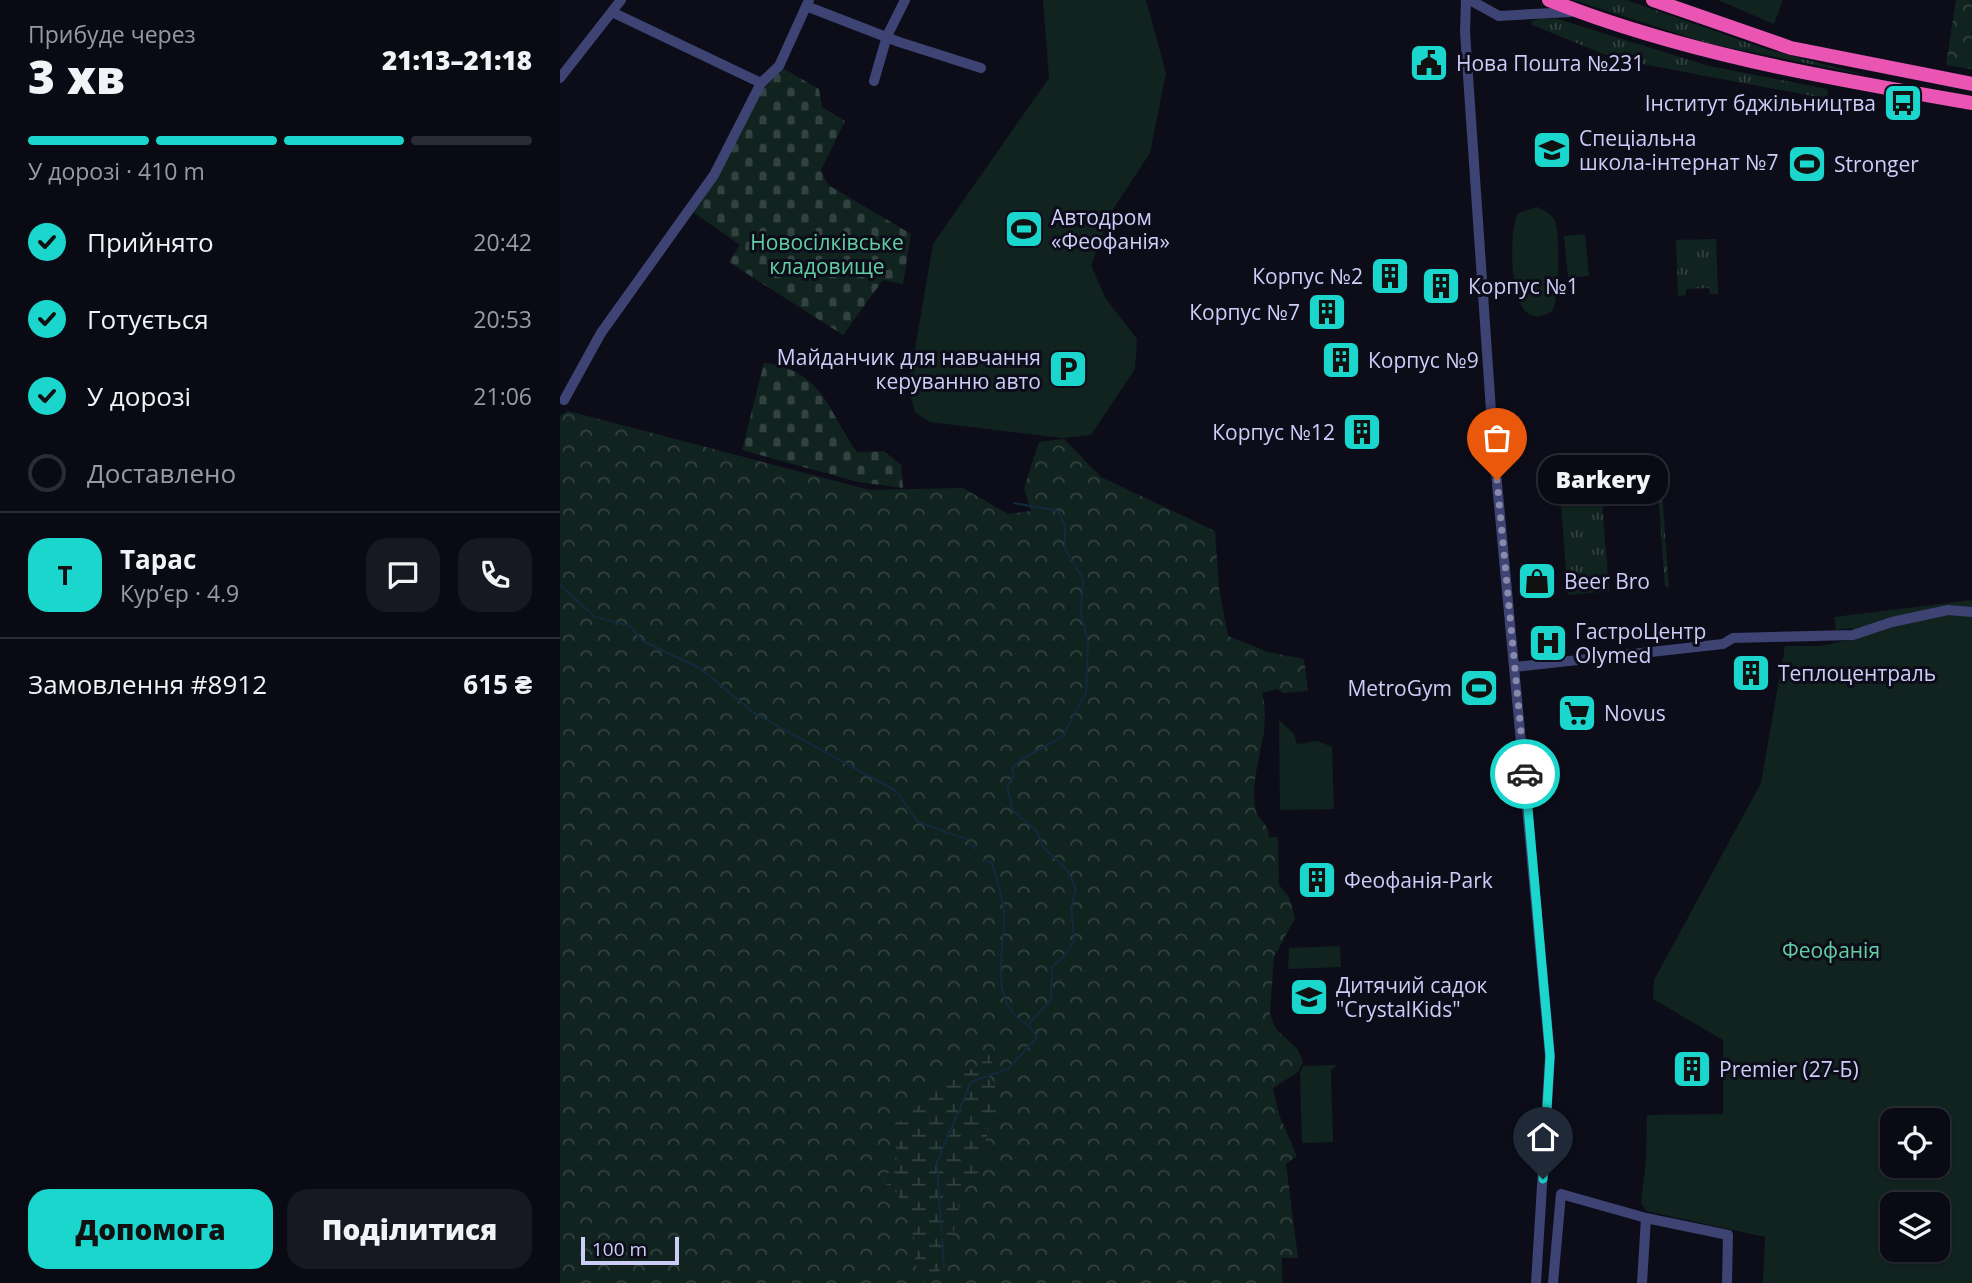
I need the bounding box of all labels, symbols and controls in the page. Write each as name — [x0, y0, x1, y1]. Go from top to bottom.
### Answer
text: Прибуде через — [28, 18, 196, 50]
text: 21:13–21:18 — [382, 42, 532, 78]
public building icon: Нова Пошта №231 — [1408, 42, 1450, 84]
text: 3 хв — [28, 45, 125, 107]
place label: Нова Пошта №231 — [1456, 49, 1644, 77]
bus stop icon: Інститут бджільництва — [1882, 82, 1924, 124]
place label: Інститут бджільництва — [1645, 89, 1876, 117]
place label: Спеціальна школа-інтернат №7 — [1579, 124, 1778, 176]
school or university icon: Спеціальна школа-інтернат №7 — [1531, 129, 1573, 171]
sports icon: Stronger — [1786, 143, 1828, 185]
place label: Stronger — [1834, 150, 1919, 178]
text: У дорозі · 410 m — [28, 155, 205, 187]
place label: Автодром «Феофанія» — [1051, 203, 1170, 255]
sports icon: Автодром «Феофанія» — [1003, 208, 1045, 250]
icon: check — [28, 223, 66, 261]
text: Прийнято — [87, 224, 214, 260]
text: 20:42 — [473, 226, 532, 258]
park label: Новосілківське кладовище — [750, 228, 904, 280]
building icon: Корпус №2 — [1369, 255, 1411, 297]
place label: Корпус №2 — [1252, 262, 1363, 290]
building icon: Корпус №1 — [1420, 265, 1462, 307]
place label: Корпус №1 — [1468, 272, 1579, 300]
building icon: Корпус №7 — [1306, 291, 1348, 333]
place label: Корпус №7 — [1189, 298, 1300, 326]
icon: check — [28, 300, 66, 338]
text: Готується — [87, 301, 209, 337]
text: 20:53 — [473, 303, 532, 335]
building icon: Корпус №9 — [1320, 339, 1362, 381]
place label: Майданчик для навчання керуванню авто — [777, 343, 1041, 395]
place label: Корпус №9 — [1368, 346, 1479, 374]
parking icon: Майданчик для навчання керуванню авто — [1047, 348, 1089, 390]
icon: check — [28, 377, 66, 415]
text: У дорозі — [87, 378, 191, 414]
text: 21:06 — [473, 380, 532, 412]
pin — [1467, 408, 1527, 480]
building icon: Корпус №12 — [1341, 411, 1383, 453]
place label: Корпус №12 — [1212, 418, 1335, 446]
icon: bag — [1478, 419, 1516, 457]
text: Доставлено — [87, 455, 236, 491]
callout: Barkery — [1539, 456, 1668, 504]
text: Barkery — [1556, 463, 1650, 495]
button: chat — [366, 538, 440, 612]
button: phone — [458, 538, 532, 612]
text: Тарас — [120, 541, 196, 577]
text: Т — [57, 557, 73, 593]
shop icon: Beer Bro — [1516, 560, 1558, 602]
place label: Beer Bro — [1564, 567, 1650, 595]
text: Кур’єр · 4.9 — [120, 577, 239, 609]
place label: ГастроЦентр Olymed — [1575, 617, 1706, 669]
hospital icon: ГастроЦентр Olymed — [1527, 622, 1569, 664]
building icon: Теплоцентраль — [1730, 652, 1772, 694]
place label: Теплоцентраль — [1778, 659, 1936, 687]
text: Замовлення #8912 — [28, 666, 267, 702]
text: 615 ₴ — [463, 666, 532, 702]
sports icon: MetroGym — [1458, 667, 1500, 709]
place label: MetroGym — [1347, 674, 1452, 702]
supermarket icon: Novus — [1556, 692, 1598, 734]
place label: Novus — [1604, 699, 1666, 727]
courier — [1490, 739, 1560, 809]
icon: car — [1506, 755, 1544, 793]
building icon: Феофанія-Park — [1296, 859, 1338, 901]
place label: Феофанія-Park — [1344, 866, 1493, 894]
park label: Феофанія — [1782, 936, 1880, 964]
place label: Дитячий садок "CrystalKids" — [1336, 971, 1488, 1023]
school or university icon: Дитячий садок "CrystalKids" — [1288, 976, 1330, 1018]
building icon: Premier (27-Б) — [1671, 1048, 1713, 1090]
place label: Premier (27-Б) — [1719, 1055, 1859, 1083]
pin — [1513, 1107, 1573, 1179]
map controls — [1880, 1108, 1950, 1262]
button: locate — [1880, 1108, 1950, 1178]
icon: home — [1524, 1118, 1562, 1156]
button: Допомога — [28, 1189, 273, 1269]
button: Поділитися — [287, 1189, 532, 1269]
button: layers — [1880, 1192, 1950, 1262]
scale bar — [581, 1234, 679, 1266]
text: 100 m — [592, 1236, 647, 1262]

